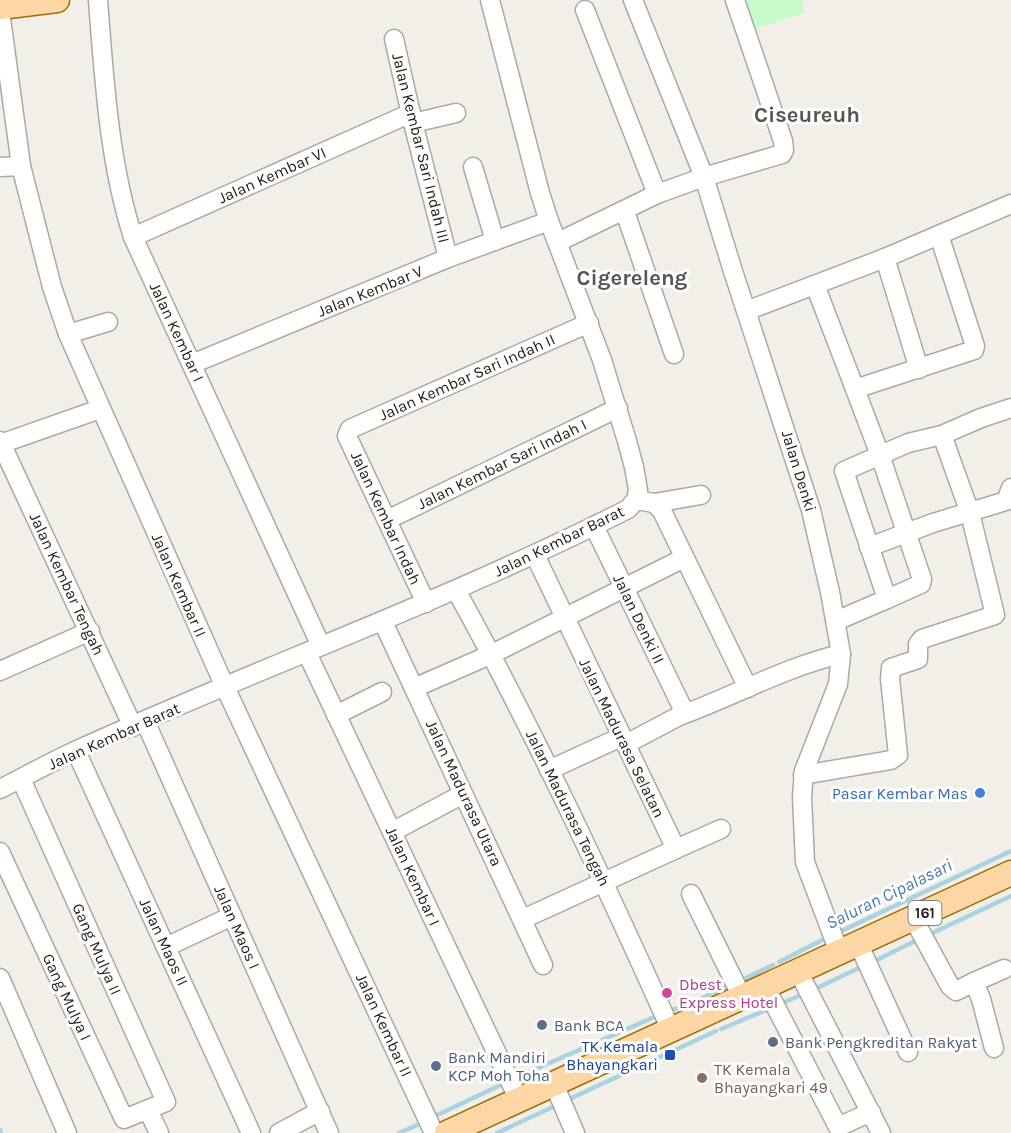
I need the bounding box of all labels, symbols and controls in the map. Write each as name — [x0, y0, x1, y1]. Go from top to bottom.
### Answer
street label: Jalan Kembar Sari Indah III — [388, 51, 454, 245]
district label: Ciseureuh — [754, 102, 860, 128]
street label: Jalan Kembar VI — [215, 143, 329, 207]
street label: Jalan Kembar V — [315, 261, 425, 321]
district label: Cigereleng — [577, 265, 688, 291]
street label: Jalan Kembar I — [146, 279, 208, 385]
street label: Jalan Kembar Sari Indah II — [376, 330, 558, 424]
street label: Jalan Kembar Sari Indah I — [414, 415, 590, 513]
street label: Jalan Denki — [778, 428, 820, 514]
street label: Jalan Kembar Indah — [347, 448, 425, 588]
street label: Jalan Kembar Barat — [491, 501, 627, 581]
street label: Jalan Kembar Tengah — [26, 510, 108, 658]
street label: Jalan Kembar II — [148, 530, 210, 640]
street label: Jalan Denki II — [609, 571, 669, 667]
street label: Jalan Madurasa Selatan — [575, 655, 669, 821]
street label: Jalan Kembar Barat — [45, 698, 183, 774]
street label: Jalan Madurasa Utara — [422, 717, 506, 869]
street label: Jalan Madurasa Tengah — [522, 727, 614, 889]
place label: Pasar Kembar Mas — [832, 784, 968, 803]
marker: Pasar Kembar Mas — [973, 786, 987, 800]
street label: Jalan Kembar I — [382, 823, 444, 929]
water label: Saluran Cipalasari — [822, 854, 956, 934]
street label: Jalan Maos I — [210, 882, 264, 972]
street label: Jalan Maos II — [135, 895, 193, 989]
street label: Gang Mulya II — [68, 900, 126, 998]
road number: 161 — [908, 901, 942, 925]
street label: Gang Mulya I — [38, 950, 96, 1044]
street label: Jalan Kembar II — [352, 970, 416, 1080]
place label: Dbest Express Hotel — [679, 975, 778, 1012]
marker: Dbest Express Hotel — [660, 986, 674, 1000]
place label: Bank BCA — [554, 1016, 624, 1035]
marker: Bank BCA — [535, 1018, 549, 1032]
place label: Bank Pengkreditan Rakyat — [785, 1033, 977, 1052]
marker: Bank Pengkreditan Rakyat — [766, 1035, 780, 1049]
place label: TK Kemala Bhayangkari — [566, 1037, 658, 1074]
place label: Bank Mandiri KCP Moh Toha — [448, 1048, 550, 1085]
marker: TK Kemala Bhayangkari — [663, 1048, 677, 1062]
marker: Bank Mandiri KCP Moh Toha — [429, 1059, 443, 1073]
place label: TK Kemala Bhayangkari 49 — [714, 1060, 828, 1097]
marker: TK Kemala Bhayangkari 49 — [695, 1071, 709, 1085]

